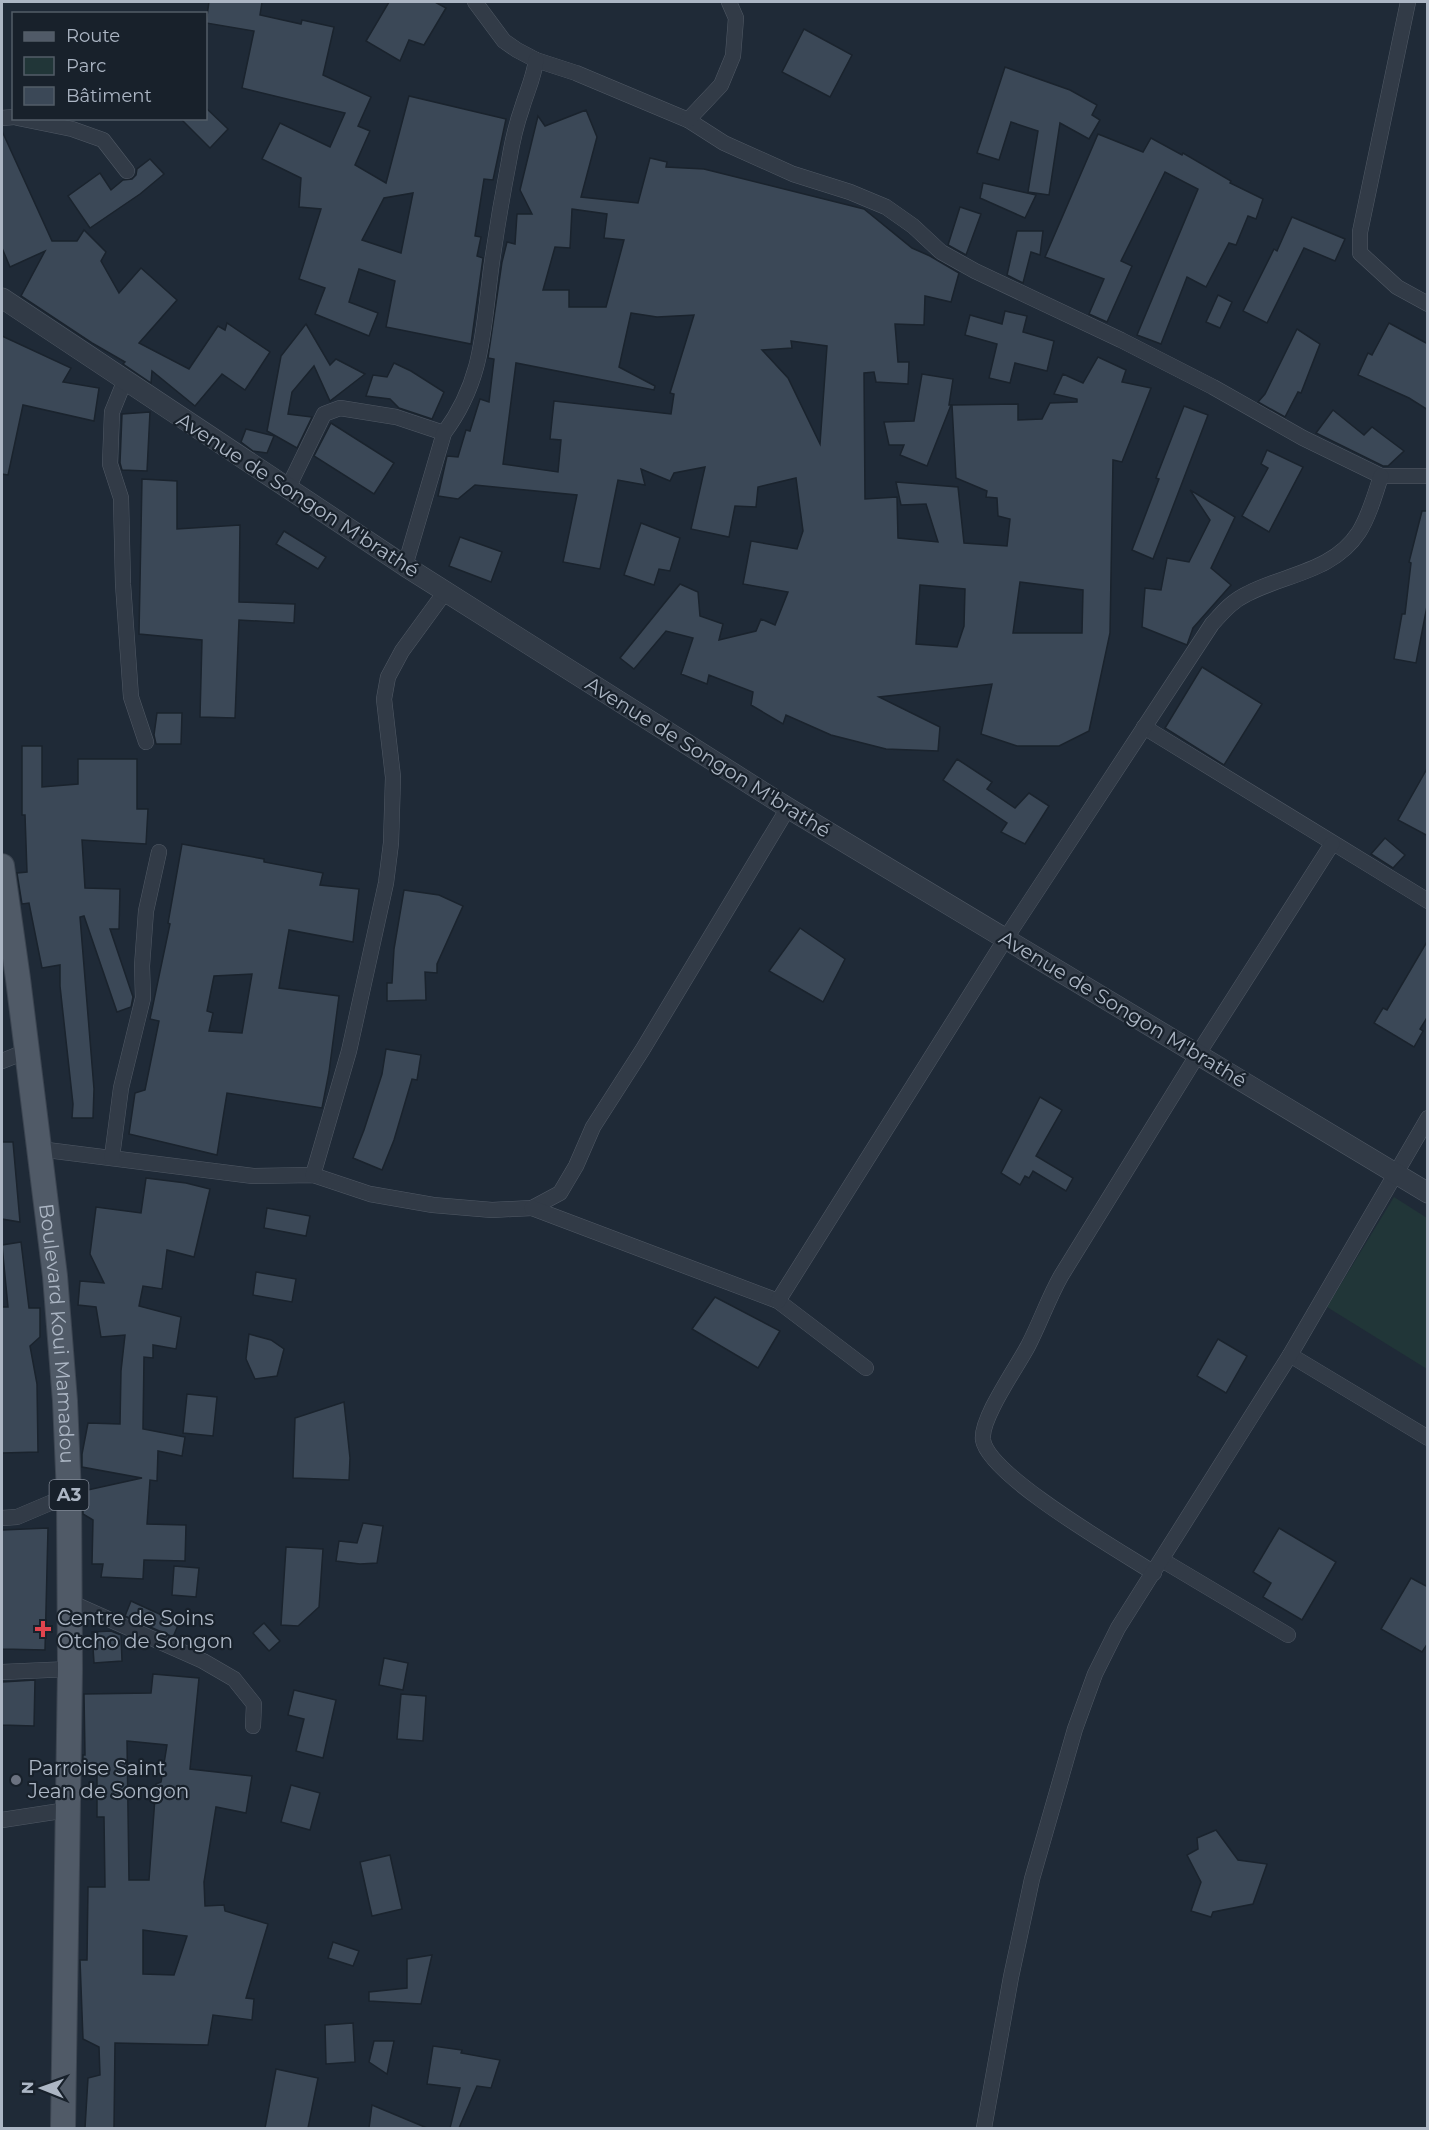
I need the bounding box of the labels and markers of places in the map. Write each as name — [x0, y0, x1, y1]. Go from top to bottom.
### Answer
place label: Centre de Soins Otcho de Songon — [57, 1606, 233, 1653]
marker: Centre de Soins Otcho de Songon — [34, 1620, 52, 1638]
place label: Parroise Saint Jean de Songon — [27, 1756, 189, 1803]
marker: Parroise Saint Jean de Songon — [9, 1773, 23, 1787]

